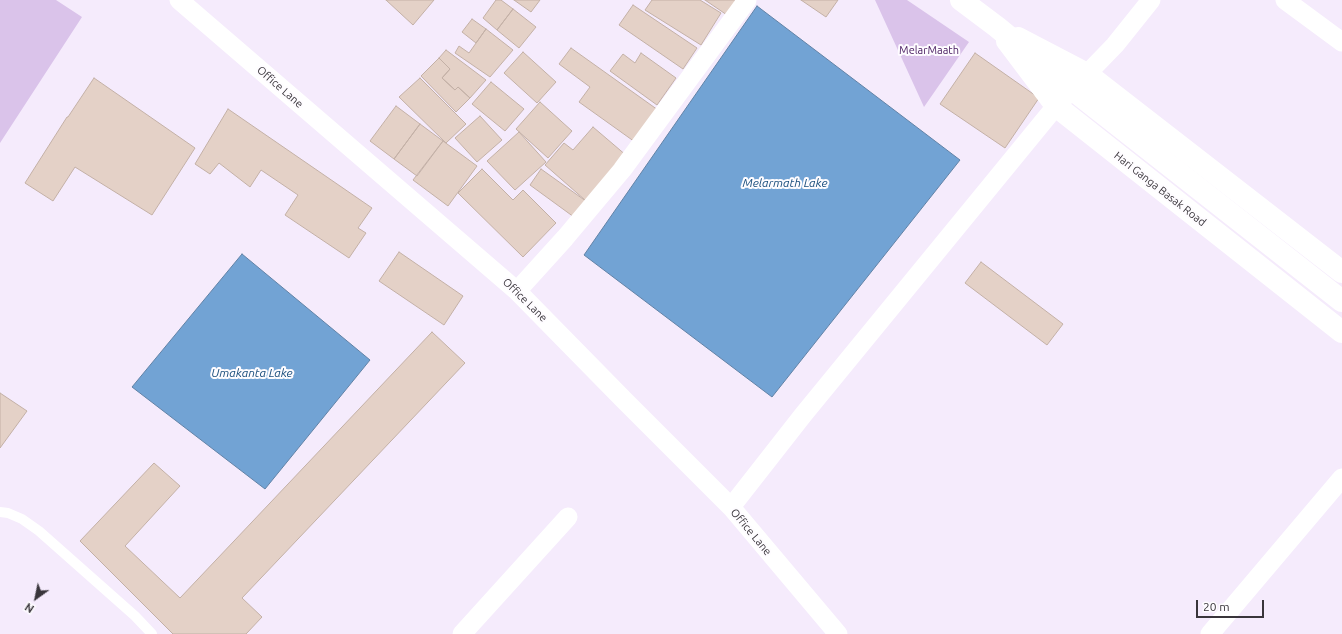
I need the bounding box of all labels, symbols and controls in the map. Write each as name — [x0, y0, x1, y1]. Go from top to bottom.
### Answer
park label: MelarMaath — [899, 43, 959, 57]
street label: Office Lane — [254, 63, 306, 111]
street label: Hari Ganga Basak Road — [1111, 149, 1209, 229]
water label: Melarmath Lake — [743, 176, 827, 190]
street label: Office Lane — [500, 275, 550, 325]
water label: Umakanta Lake — [211, 366, 293, 380]
street label: Office Lane — [728, 506, 774, 558]
north arrow — [16, 578, 56, 618]
scale bar — [1198, 592, 1266, 618]
text: 20 m — [1203, 600, 1230, 613]
text: N — [23, 601, 36, 615]

